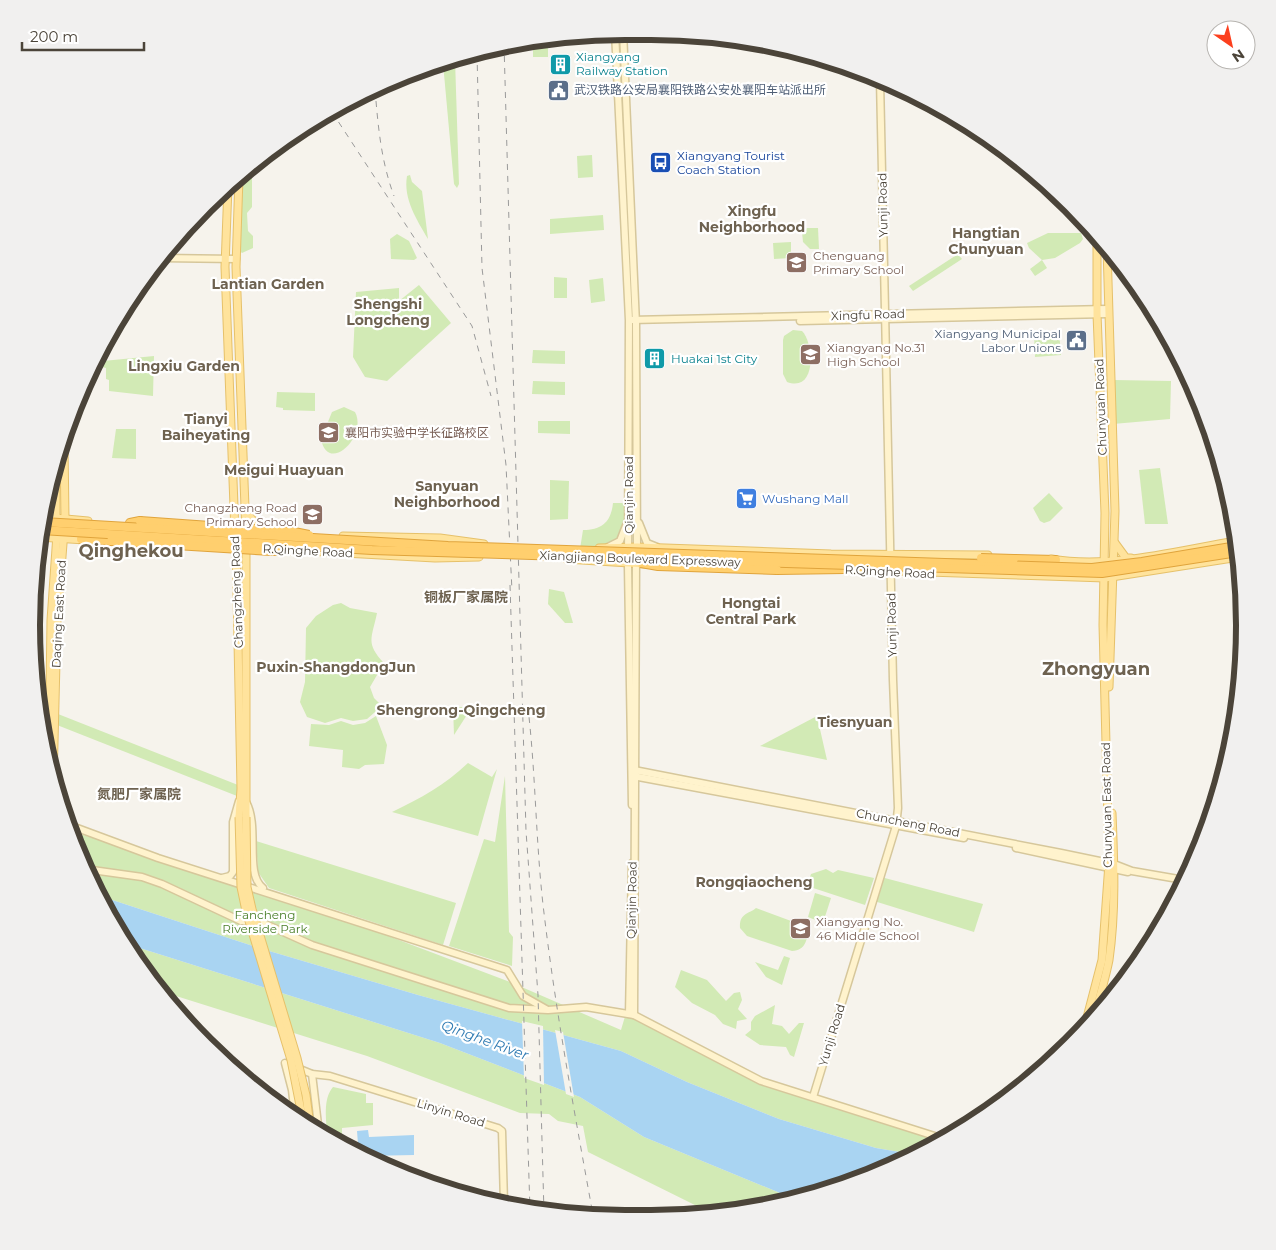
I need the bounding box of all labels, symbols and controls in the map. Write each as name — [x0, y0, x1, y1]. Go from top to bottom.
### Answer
scale bar — [22, 20, 145, 52]
north arrow — [1206, 20, 1256, 70]
text: 200 m — [30, 27, 78, 46]
text: N — [1229, 45, 1248, 66]
place label: Xiangyang Railway Station — [576, 49, 668, 78]
building icon: Xiangyang Railway Station — [548, 52, 572, 76]
public building icon: 武汉铁路公安局襄阳铁路公安处襄阳车站派出所 — [546, 78, 570, 102]
place label: 武汉铁路公安局襄阳铁路公安处襄阳车站派出所 — [574, 82, 826, 97]
place label: Xiangyang Tourist Coach Station — [677, 148, 785, 177]
bus stop icon: Xiangyang Tourist Coach Station — [649, 151, 673, 175]
street label: Yunji Road — [874, 173, 891, 237]
district label: Xingfu Neighborhood — [699, 202, 805, 236]
district label: Hangtian Chunyuan — [948, 224, 1024, 258]
place label: Chenguang Primary School — [813, 248, 904, 277]
school or university icon: Chenguang Primary School — [785, 251, 809, 275]
district label: Lantian Garden — [212, 275, 324, 293]
district label: Shengshi Longcheng — [346, 295, 430, 329]
street label: Xingfu Road — [831, 306, 905, 323]
place label: Xiangyang Municipal Labor Unions — [935, 326, 1061, 355]
public building icon: Xiangyang Municipal Labor Unions — [1065, 329, 1089, 353]
place label: Xiangyang No.31 High School — [827, 340, 925, 369]
school or university icon: Xiangyang No.31 High School — [799, 343, 823, 367]
building icon: Huakai 1st City — [643, 347, 667, 371]
place label: Huakai 1st City — [671, 351, 758, 366]
district label: Lingxiu Garden — [128, 357, 240, 375]
street label: Chunyuan Road — [1091, 358, 1110, 456]
district label: Tianyi Baiheyating — [162, 410, 250, 444]
school or university icon: 襄阳市实验中学长征路校区 — [317, 421, 341, 445]
place label: 襄阳市实验中学长征路校区 — [345, 425, 489, 440]
street label: Qianjin Road — [621, 456, 636, 534]
district label: Meigui Huayuan — [224, 461, 344, 479]
district label: Sanyuan Neighborhood — [394, 477, 500, 511]
supermarket icon: Wushang Mall — [734, 487, 758, 511]
place label: Wushang Mall — [762, 491, 849, 506]
place label: Changzheng Road Primary School — [185, 500, 297, 529]
school or university icon: Changzheng Road Primary School — [301, 503, 325, 527]
street label: Changzheng Road — [227, 536, 246, 648]
district label: Qinghekou — [78, 540, 184, 562]
street label: R.Qinghe Road — [262, 541, 354, 560]
street label: Xiangjiang Boulevard Expressway — [539, 547, 741, 570]
street label: Daqing East Road — [48, 560, 69, 668]
street label: R.Qinghe Road — [844, 562, 936, 581]
district label: 铜板厂家属院 — [424, 588, 508, 606]
street label: Yunji Road — [883, 593, 900, 657]
district label: Hongtai Central Park — [706, 594, 797, 628]
district label: Puxin-ShangdongJun — [256, 658, 416, 676]
district label: Zhongyuan — [1042, 658, 1150, 680]
district label: Shengrong-Qingcheng — [377, 701, 545, 719]
district label: Tiesnyuan — [818, 713, 892, 731]
street label: Chunyuan East Road — [1098, 742, 1115, 868]
district label: 氮肥厂家属院 — [97, 785, 181, 803]
street label: Chuncheng Road — [855, 805, 961, 840]
street label: Qianjin Road — [623, 861, 640, 939]
district label: Rongqiaocheng — [695, 873, 813, 891]
park label: Fancheng Riverside Park — [222, 907, 308, 936]
place label: Xiangyang No. 46 Middle School — [816, 914, 919, 943]
school or university icon: Xiangyang No. 46 Middle School — [788, 917, 812, 941]
street label: Yunji Road — [815, 1002, 848, 1068]
water label: Qinghe River — [439, 1016, 531, 1064]
street label: Linyin Road — [415, 1095, 487, 1130]

